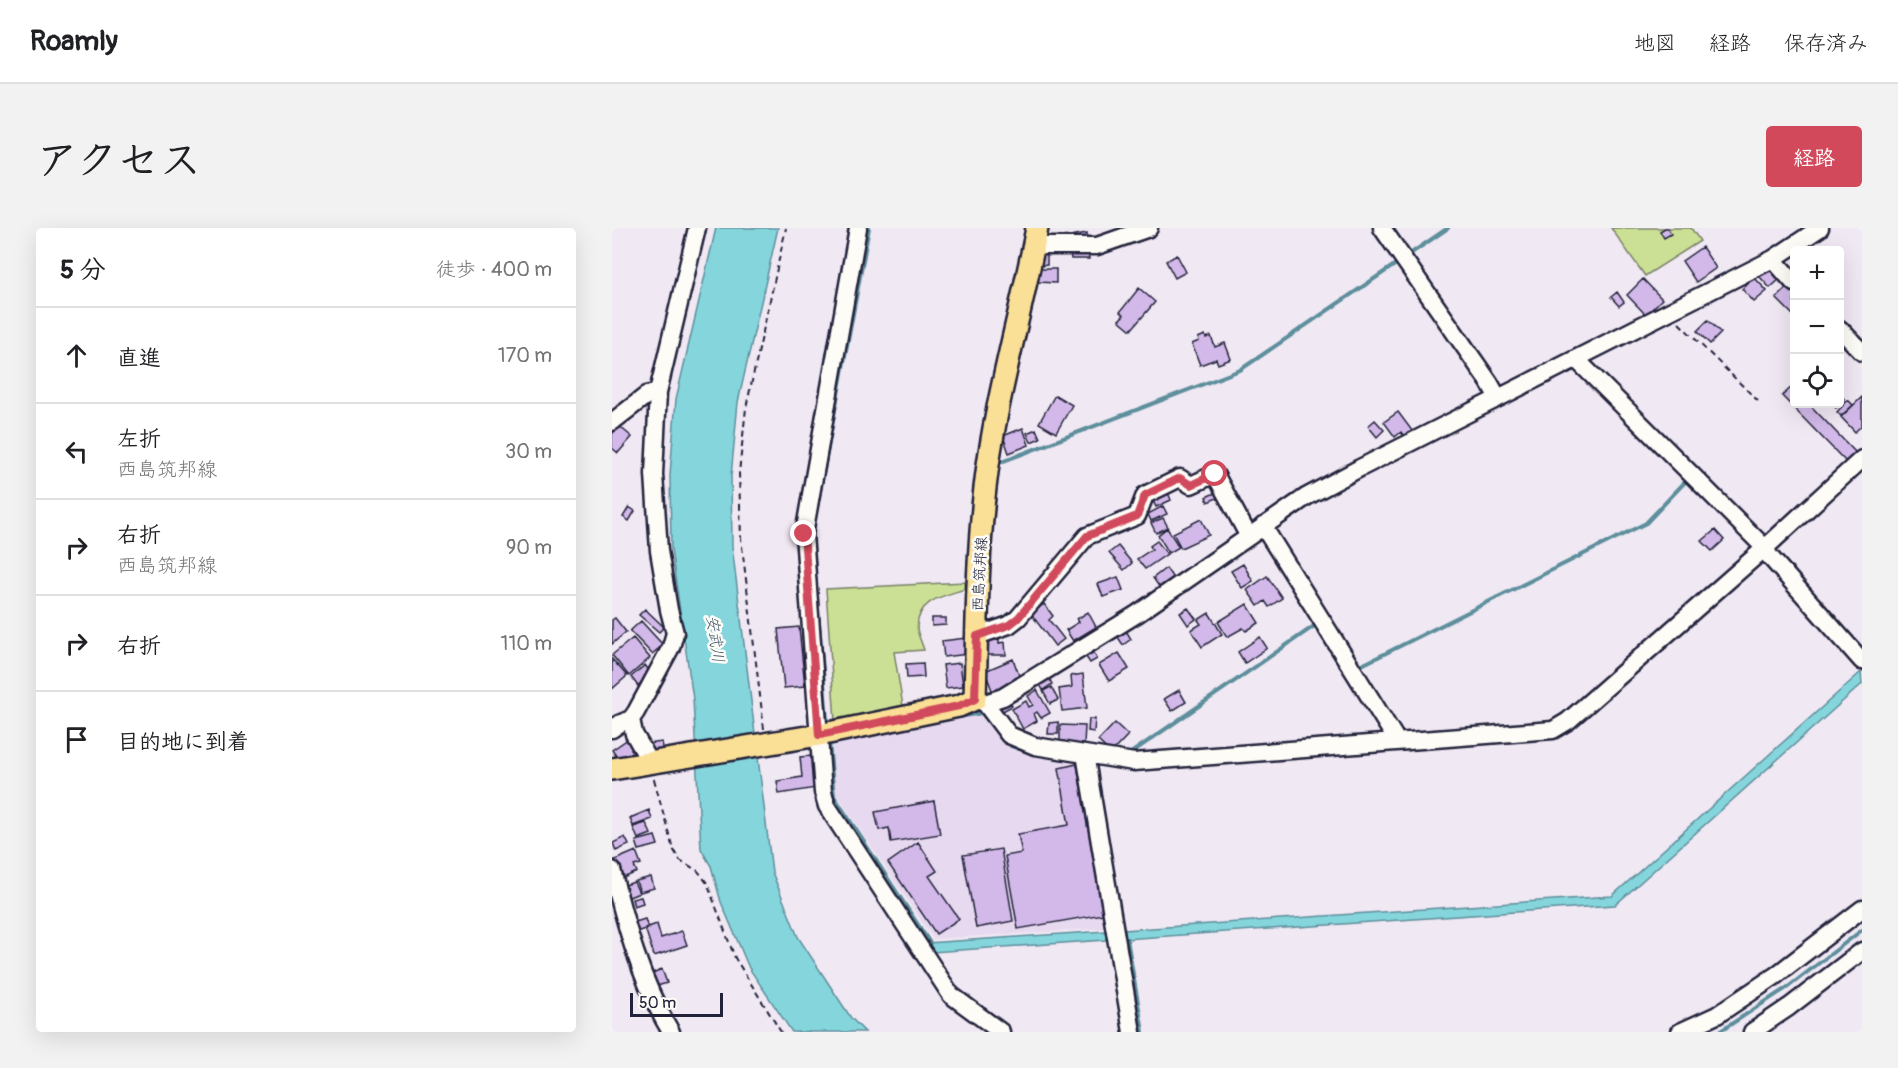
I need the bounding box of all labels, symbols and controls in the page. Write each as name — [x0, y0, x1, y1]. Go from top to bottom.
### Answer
text: Roamly — [30, 24, 118, 59]
text: 地図 — [1634, 30, 1676, 57]
text: 経路 — [1709, 30, 1751, 57]
text: 保存済み — [1784, 30, 1868, 57]
button: 経路 — [1766, 126, 1862, 187]
text: アクセス — [36, 135, 201, 187]
map controls — [1790, 246, 1844, 408]
button: + — [1790, 246, 1844, 300]
text: 5 分 — [60, 254, 106, 286]
text: 徒歩 · 400 m — [436, 257, 552, 282]
button: − — [1790, 300, 1844, 354]
icon: ahead — [60, 339, 93, 372]
text: 170 m — [498, 343, 552, 368]
text: 直進 — [117, 344, 161, 372]
button: locate — [1790, 354, 1844, 408]
text: 左折 — [117, 425, 161, 453]
icon: left — [60, 435, 93, 468]
text: 30 m — [505, 439, 552, 464]
text: 西島筑邦線 — [117, 457, 217, 482]
route start — [1201, 460, 1227, 486]
route end — [790, 520, 816, 546]
text: 右折 — [117, 521, 161, 549]
icon: right — [60, 531, 93, 564]
text: 90 m — [506, 535, 552, 560]
street label: 西島筑邦線 — [969, 536, 991, 612]
text: 西島筑邦線 — [117, 553, 217, 578]
water label: 安武川 — [702, 614, 728, 664]
icon: right — [60, 627, 93, 660]
text: 110 m — [501, 631, 552, 656]
text: 右折 — [117, 632, 161, 660]
icon: arrive — [60, 723, 93, 756]
text: 目的地に到着 — [117, 728, 249, 756]
scale bar — [630, 990, 723, 1018]
text: 50 m — [639, 993, 676, 1013]

